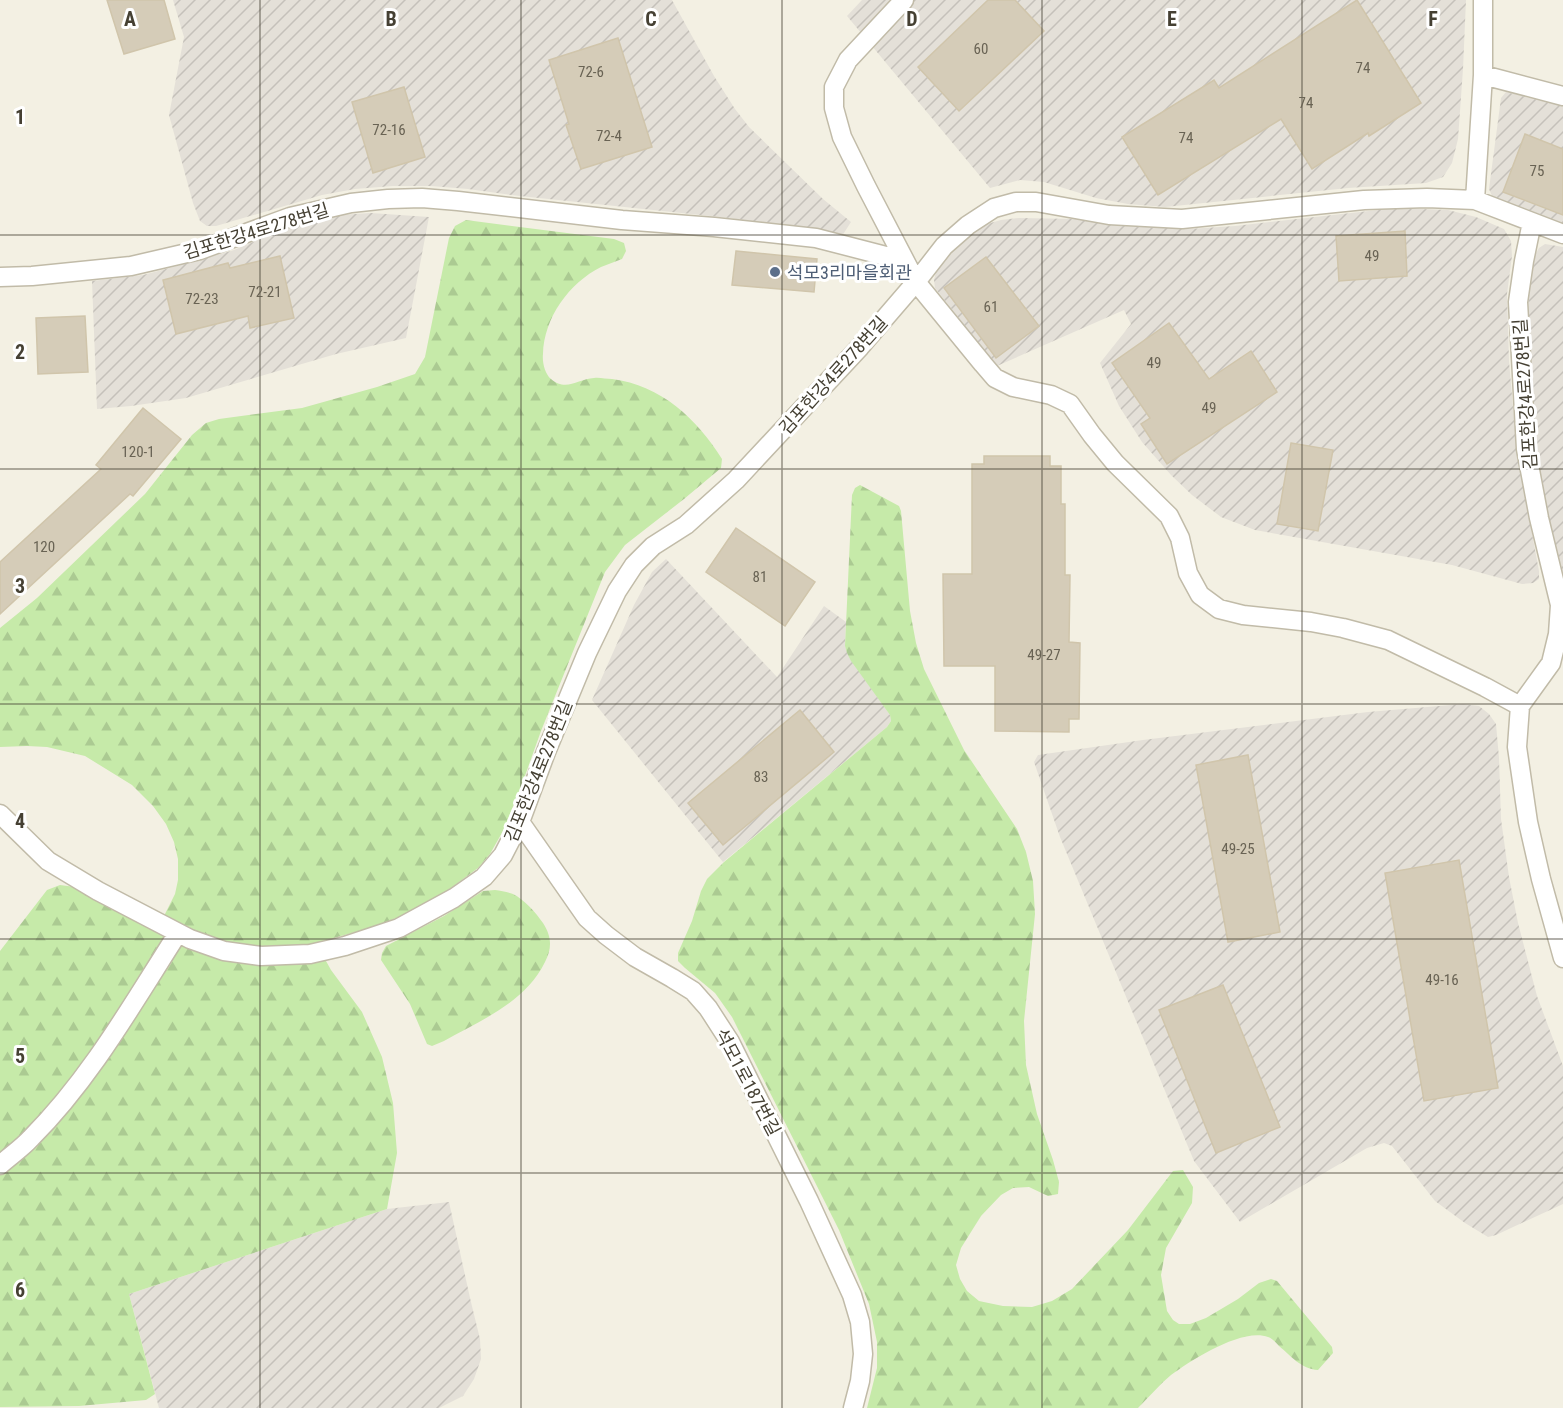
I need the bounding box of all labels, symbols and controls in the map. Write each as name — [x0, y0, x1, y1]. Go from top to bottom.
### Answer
text: A — [124, 7, 136, 31]
text: B — [385, 7, 397, 31]
text: C — [645, 7, 657, 31]
text: D — [906, 7, 918, 31]
text: E — [1167, 7, 1177, 31]
text: F — [1428, 7, 1438, 31]
house number: 60 — [974, 40, 988, 58]
house number: 74 — [1356, 59, 1370, 77]
house number: 72-6 — [578, 63, 604, 81]
house number: 74 — [1299, 94, 1313, 112]
text: 1 — [15, 105, 25, 129]
house number: 72-16 — [372, 121, 406, 139]
house number: 72-4 — [596, 127, 622, 145]
house number: 74 — [1179, 129, 1193, 147]
house number: 75 — [1530, 162, 1544, 180]
street label: 김포한강4로278번길 — [181, 199, 331, 263]
house number: 49 — [1365, 247, 1379, 265]
place label: 석모3리마을회관 — [787, 262, 912, 283]
marker: 석모3리마을회관 — [768, 265, 782, 279]
house number: 72-21 — [248, 283, 282, 301]
house number: 72-23 — [185, 290, 219, 308]
house number: 61 — [984, 298, 998, 316]
street label: 김포한강4로278번길 — [775, 312, 891, 438]
street label: 김포한강4로278번길 — [1509, 318, 1541, 470]
text: 2 — [15, 340, 25, 364]
house number: 49 — [1147, 354, 1161, 372]
house number: 49 — [1202, 399, 1216, 417]
house number: 120-1 — [121, 443, 155, 461]
house number: 120 — [33, 538, 55, 556]
house number: 81 — [753, 568, 767, 586]
text: 3 — [15, 574, 25, 598]
house number: 49-27 — [1027, 646, 1061, 664]
street label: 김포한강4로278번길 — [500, 697, 576, 845]
house number: 83 — [754, 768, 768, 786]
text: 4 — [15, 809, 25, 833]
house number: 49-25 — [1221, 840, 1255, 858]
house number: 49-16 — [1425, 971, 1459, 989]
street label: 석모1로187번길 — [711, 1025, 785, 1139]
text: 5 — [15, 1044, 25, 1068]
text: 6 — [15, 1278, 25, 1302]

